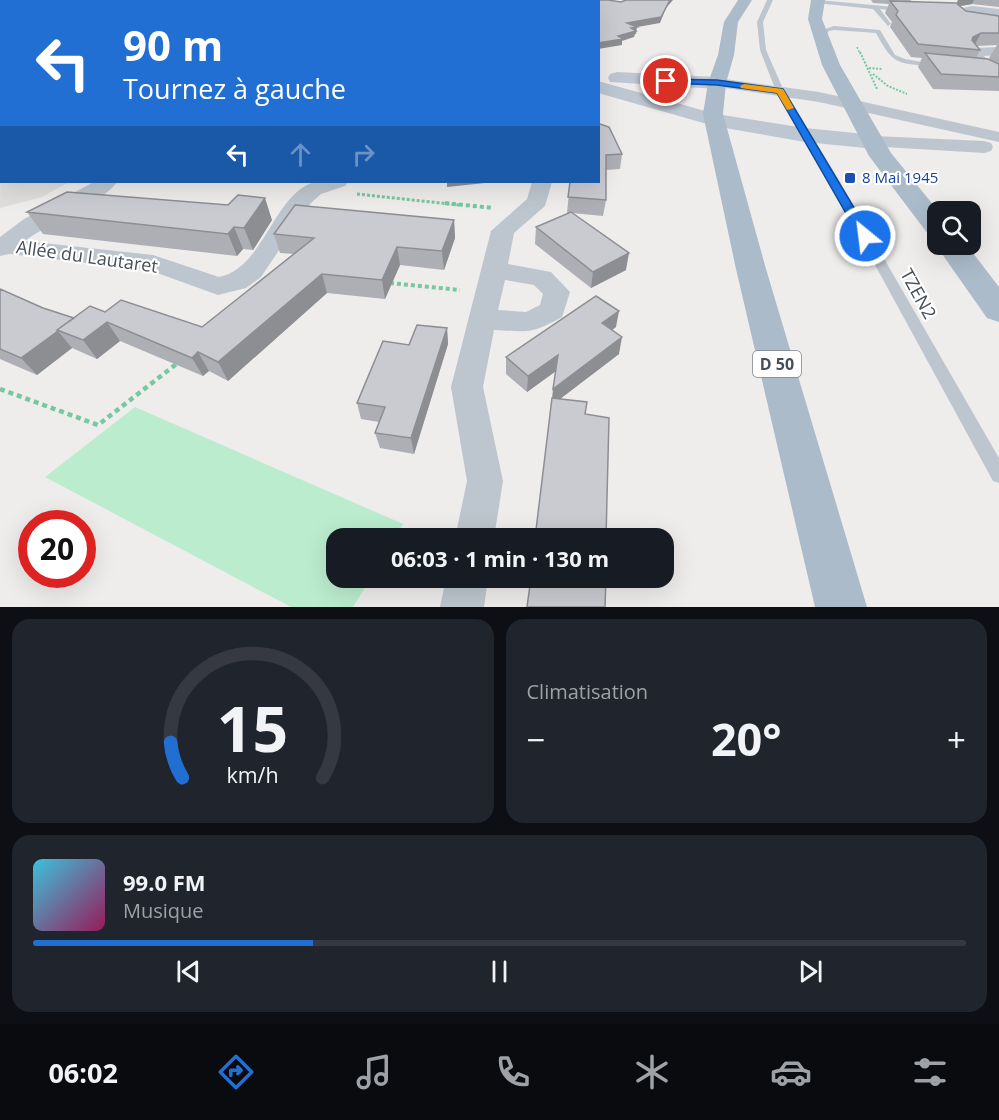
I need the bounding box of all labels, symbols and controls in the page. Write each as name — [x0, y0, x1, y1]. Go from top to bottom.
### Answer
text: 90 m — [123, 16, 223, 73]
icon: left — [24, 24, 102, 102]
pin — [640, 55, 691, 106]
icon: arrive — [649, 64, 682, 97]
text: Tournez à gauche — [123, 70, 346, 107]
icon: left — [221, 138, 254, 171]
icon: ahead — [284, 138, 317, 171]
icon: right — [347, 138, 380, 171]
place label: 8 Mai 1945 — [862, 167, 938, 187]
marker: 8 Mai 1945 — [843, 171, 857, 185]
map controls — [927, 201, 981, 255]
button: search — [927, 201, 981, 255]
position arrow — [833, 204, 897, 268]
street label: Allée du Lautaret — [15, 234, 160, 278]
street label: TZEN2 — [895, 264, 942, 323]
road number: D 50 — [753, 351, 801, 377]
speed limit sign: 20 — [18, 510, 96, 588]
text: 06:03 · 1 min · 130 m — [391, 543, 609, 573]
text: Climatisation — [527, 678, 648, 705]
text: 15 — [217, 685, 288, 770]
text: 20° — [711, 708, 782, 769]
text: − — [527, 717, 545, 762]
text: + — [947, 717, 966, 762]
text: km/h — [227, 760, 279, 789]
text: 99.0 FM — [123, 867, 206, 897]
text: Musique — [123, 897, 204, 924]
icon: previous — [172, 955, 205, 988]
icon: pause — [483, 955, 516, 988]
icon: next — [794, 955, 827, 988]
icon: directions — [215, 1051, 257, 1093]
icon: music — [353, 1051, 395, 1093]
icon: phone — [492, 1051, 534, 1093]
icon: climate — [631, 1051, 673, 1093]
icon: car — [770, 1051, 812, 1093]
icon: filters — [909, 1051, 951, 1093]
text: 06:02 — [48, 1054, 118, 1091]

